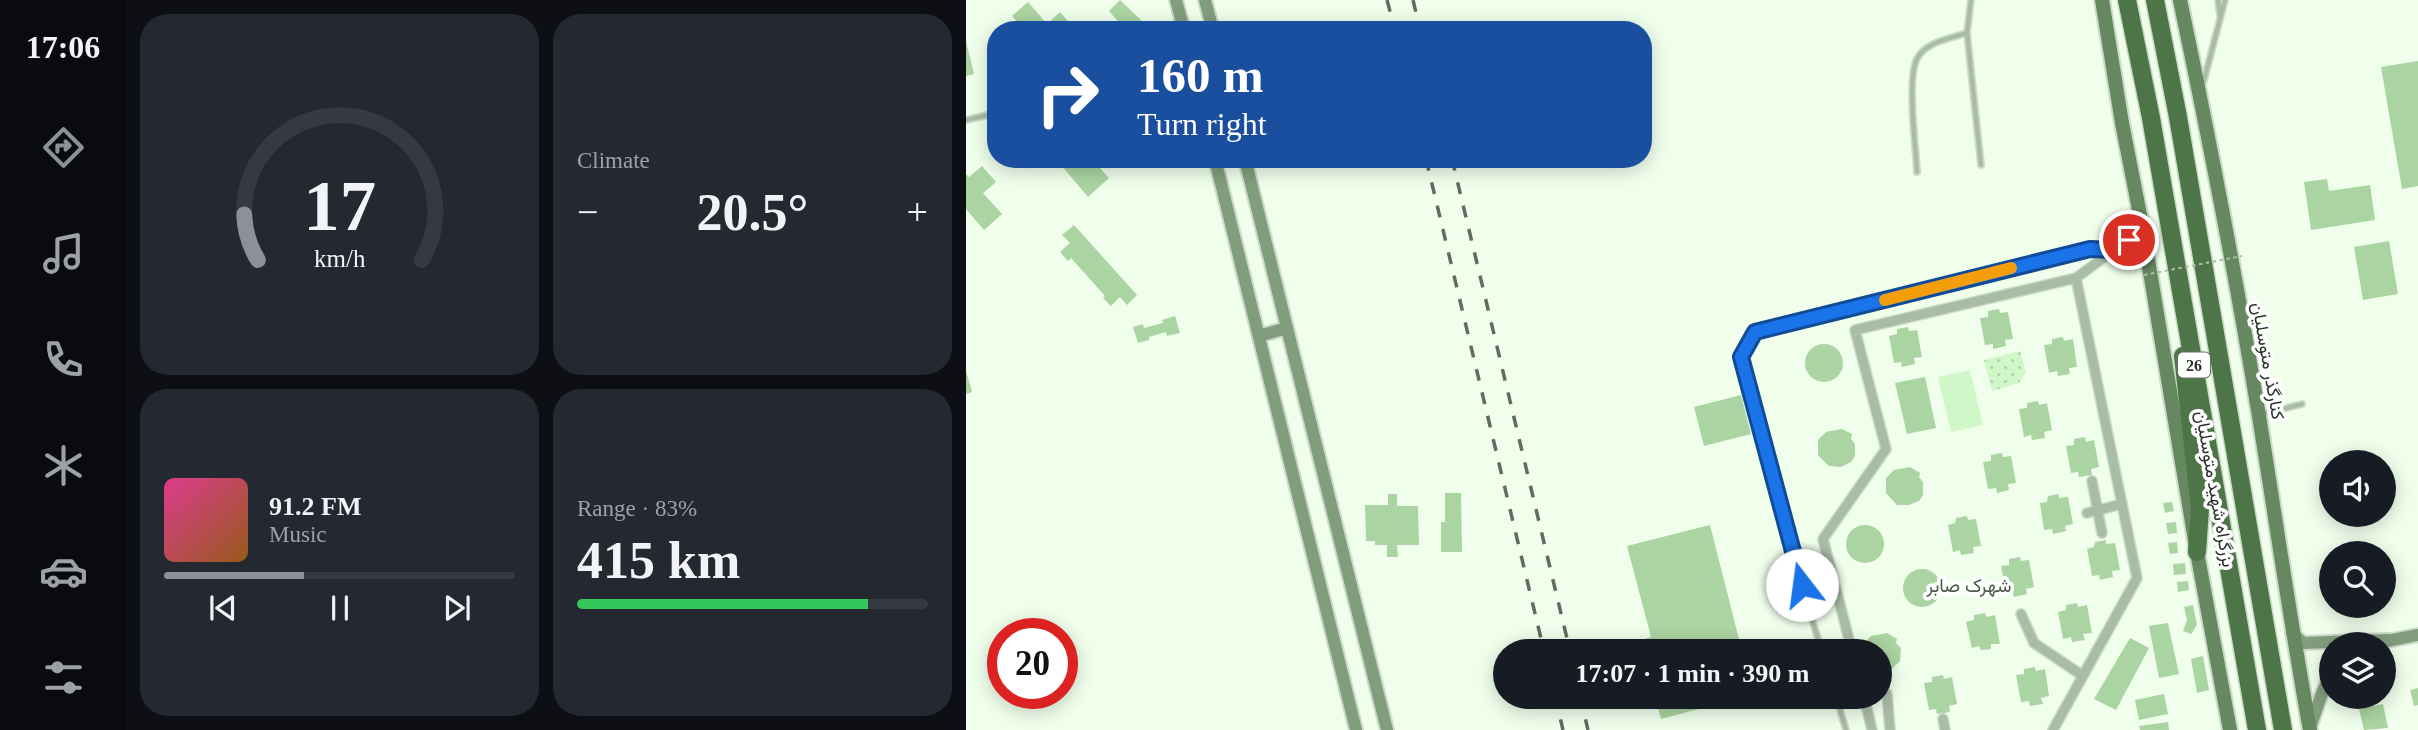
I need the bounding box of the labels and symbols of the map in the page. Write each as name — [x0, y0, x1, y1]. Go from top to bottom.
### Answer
pin — [2099, 210, 2159, 270]
street label: کنارگذر متوسلیان — [2247, 301, 2288, 421]
road number: 26 — [2178, 352, 2210, 378]
street label: بزرگراه شهید متوسلیان — [2190, 409, 2239, 569]
position arrow — [1765, 548, 1839, 622]
district label: شهرک صابر — [1925, 575, 2012, 597]
speed limit sign: 20 — [987, 618, 1078, 709]

